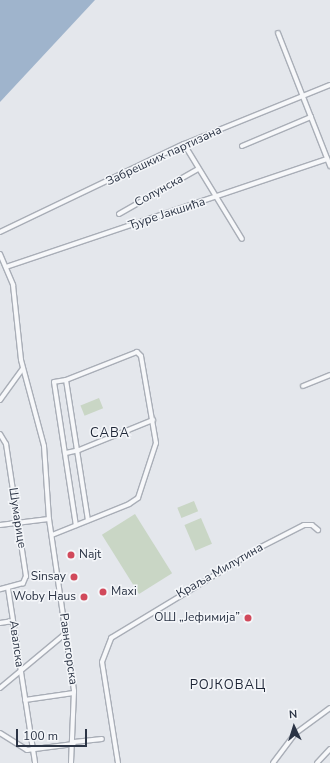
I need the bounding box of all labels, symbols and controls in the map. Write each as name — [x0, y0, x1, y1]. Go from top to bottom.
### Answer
street label: Забрешких партизана — [104, 123, 224, 189]
street label: Солунска — [132, 172, 186, 210]
street label: Ђуре Јакшића — [127, 195, 207, 233]
district label: САВА — [90, 425, 130, 441]
street label: Шумарице — [5, 487, 29, 549]
street label: Краља Милутина — [174, 540, 266, 602]
place label: Najt — [79, 548, 101, 562]
marker: Najt — [66, 550, 76, 560]
place label: Sinsay — [31, 570, 66, 584]
marker: Sinsay — [69, 572, 79, 582]
place label: Maxi — [111, 585, 137, 599]
marker: Maxi — [98, 587, 108, 597]
place label: Woby Haus — [13, 590, 76, 604]
marker: Woby Haus — [79, 592, 89, 602]
place label: ОШ „Јефимија” — [154, 611, 240, 625]
street label: Равногорска — [56, 612, 80, 686]
marker: ОШ „Јефимија” — [243, 613, 253, 623]
street label: Авалска — [6, 620, 26, 668]
district label: РОЈКОВАЦ — [190, 677, 266, 693]
north arrow — [274, 707, 314, 747]
text: N — [288, 707, 298, 722]
scale bar — [18, 721, 89, 747]
text: 100 m — [23, 728, 58, 744]

